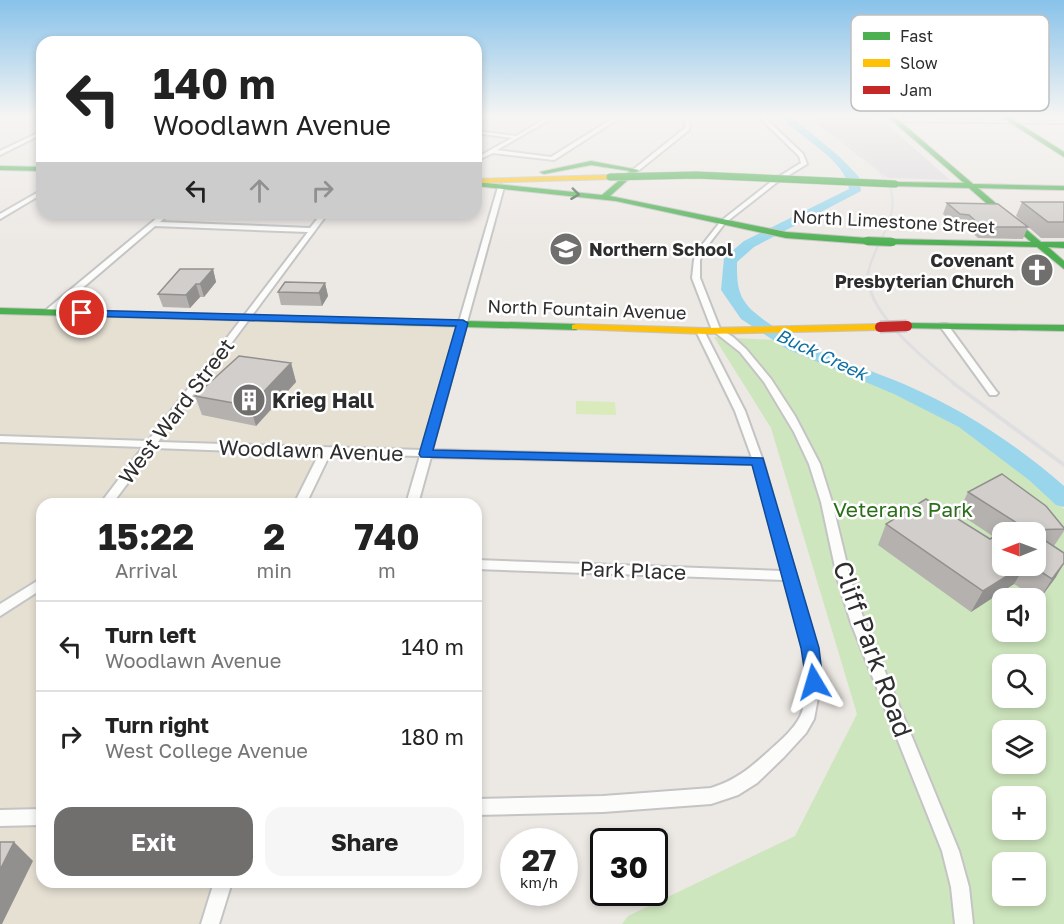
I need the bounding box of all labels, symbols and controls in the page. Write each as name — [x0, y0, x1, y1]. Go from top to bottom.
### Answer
legend — [851, 15, 1049, 111]
text: Fast — [900, 26, 933, 46]
text: Slow — [900, 53, 938, 73]
text: 140 m — [153, 58, 275, 108]
icon: left — [54, 60, 132, 138]
text: Jam — [900, 80, 932, 100]
text: Woodlawn Avenue — [153, 109, 391, 141]
icon: left — [180, 174, 213, 207]
icon: ahead — [243, 174, 276, 207]
icon: right — [306, 174, 339, 207]
one-way arrow — [571, 188, 580, 200]
street label: North Limestone Street — [792, 205, 996, 237]
school or university icon: Northern School — [548, 231, 584, 267]
place label: Northern School — [589, 238, 733, 260]
place label: Covenant Presbyterian Church — [835, 249, 1014, 292]
church icon: Covenant Presbyterian Church — [1019, 252, 1055, 288]
pin — [56, 287, 107, 338]
street label: North Fountain Avenue — [487, 295, 687, 323]
icon: arrive — [65, 296, 98, 329]
water label: Buck Creek — [773, 323, 873, 385]
street label: West Ward Street — [113, 333, 239, 489]
building icon: Krieg Hall — [231, 382, 267, 418]
place label: Krieg Hall — [272, 387, 374, 413]
street label: Woodlawn Avenue — [218, 434, 404, 466]
park label: Veterans Park — [833, 496, 973, 522]
text: 15:22 — [98, 515, 194, 558]
text: 2 — [263, 515, 285, 558]
text: 740 — [354, 515, 420, 558]
north arrow — [992, 522, 1046, 576]
map controls — [992, 522, 1046, 906]
street label: Park Place — [579, 555, 687, 585]
street label: Cliff Park Road — [827, 557, 919, 741]
text: Arrival — [115, 558, 178, 582]
text: min — [257, 558, 292, 582]
text: m — [378, 558, 396, 582]
button: sound — [992, 588, 1046, 642]
text: Turn left — [105, 621, 196, 648]
icon: left — [54, 630, 87, 663]
text: 140 m — [401, 633, 464, 660]
text: Woodlawn Avenue — [105, 648, 281, 672]
position arrow — [782, 650, 846, 714]
button: search — [992, 654, 1046, 708]
text: Turn right — [105, 711, 209, 738]
icon: right — [54, 720, 87, 753]
button: layers — [992, 720, 1046, 774]
text: 180 m — [401, 723, 464, 750]
text: West College Avenue — [105, 738, 308, 762]
button: + — [992, 786, 1046, 840]
button: Exit — [54, 807, 253, 876]
button: Share — [265, 807, 464, 876]
speed limit sign: 30 — [590, 828, 668, 906]
text: 27 — [522, 842, 556, 878]
button: − — [992, 852, 1046, 906]
text: km/h — [520, 873, 558, 891]

